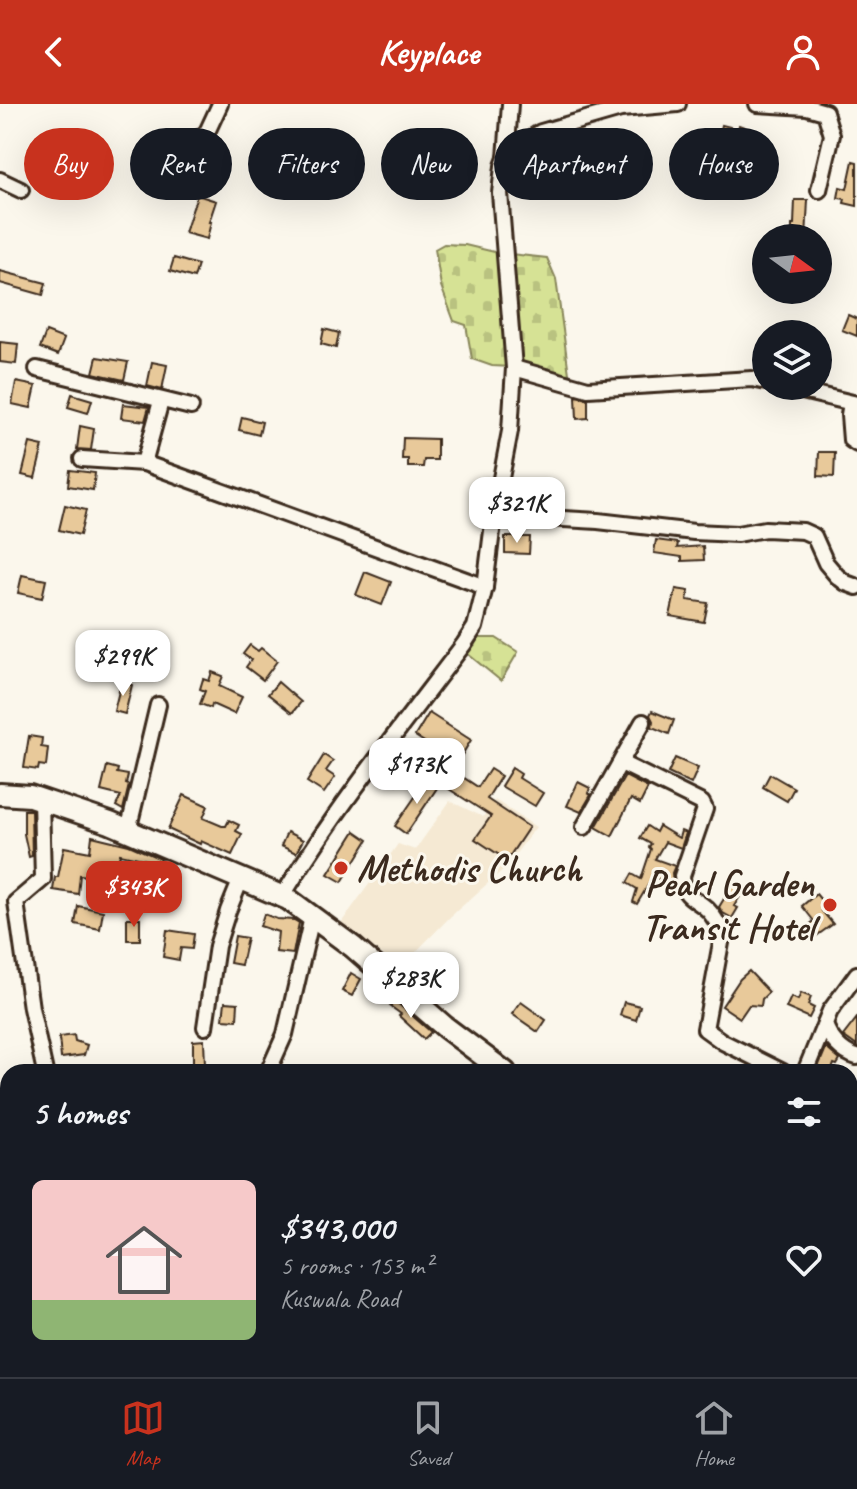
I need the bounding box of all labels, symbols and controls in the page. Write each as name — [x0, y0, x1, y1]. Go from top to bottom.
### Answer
text: Keyplace — [378, 29, 479, 75]
icon: back — [32, 30, 76, 74]
icon: person — [781, 30, 825, 74]
chip: Buy — [24, 128, 114, 200]
chip: Rent — [130, 128, 232, 200]
chip: Filters — [248, 128, 365, 200]
chip: New — [381, 128, 478, 200]
chip: Apartment — [494, 128, 653, 200]
chip: House — [669, 128, 779, 200]
north arrow — [752, 224, 832, 304]
map controls — [752, 224, 832, 400]
button: layers — [752, 320, 832, 400]
pin: $321K — [461, 477, 573, 545]
text: $321K — [487, 486, 547, 519]
pin: $299K — [67, 630, 179, 698]
text: $299K — [93, 639, 153, 672]
pin: $173K — [361, 738, 473, 806]
text: $173K — [387, 747, 447, 780]
place label: Methodis Church — [357, 845, 583, 892]
marker: Methodis Church — [332, 859, 350, 877]
place label: Pearl Garden Transit Hotel — [642, 860, 821, 951]
pin: $343K — [78, 861, 190, 929]
text: $343K — [104, 870, 164, 903]
marker: Pearl Garden Transit Hotel — [821, 896, 839, 914]
pin: $283K — [355, 952, 467, 1020]
text: $283K — [381, 961, 441, 994]
icon: filters — [782, 1090, 826, 1134]
text: 5 homes — [32, 1091, 127, 1134]
text: $343,000 — [280, 1206, 394, 1249]
icon: home — [96, 1212, 192, 1308]
icon: heart — [782, 1238, 826, 1282]
text: 5 rooms · 153 m² — [280, 1249, 432, 1282]
text: Kuswala Road — [280, 1282, 399, 1315]
tab: Map — [121, 1396, 165, 1472]
tab: Saved — [406, 1396, 450, 1472]
tab: Home — [692, 1396, 736, 1472]

